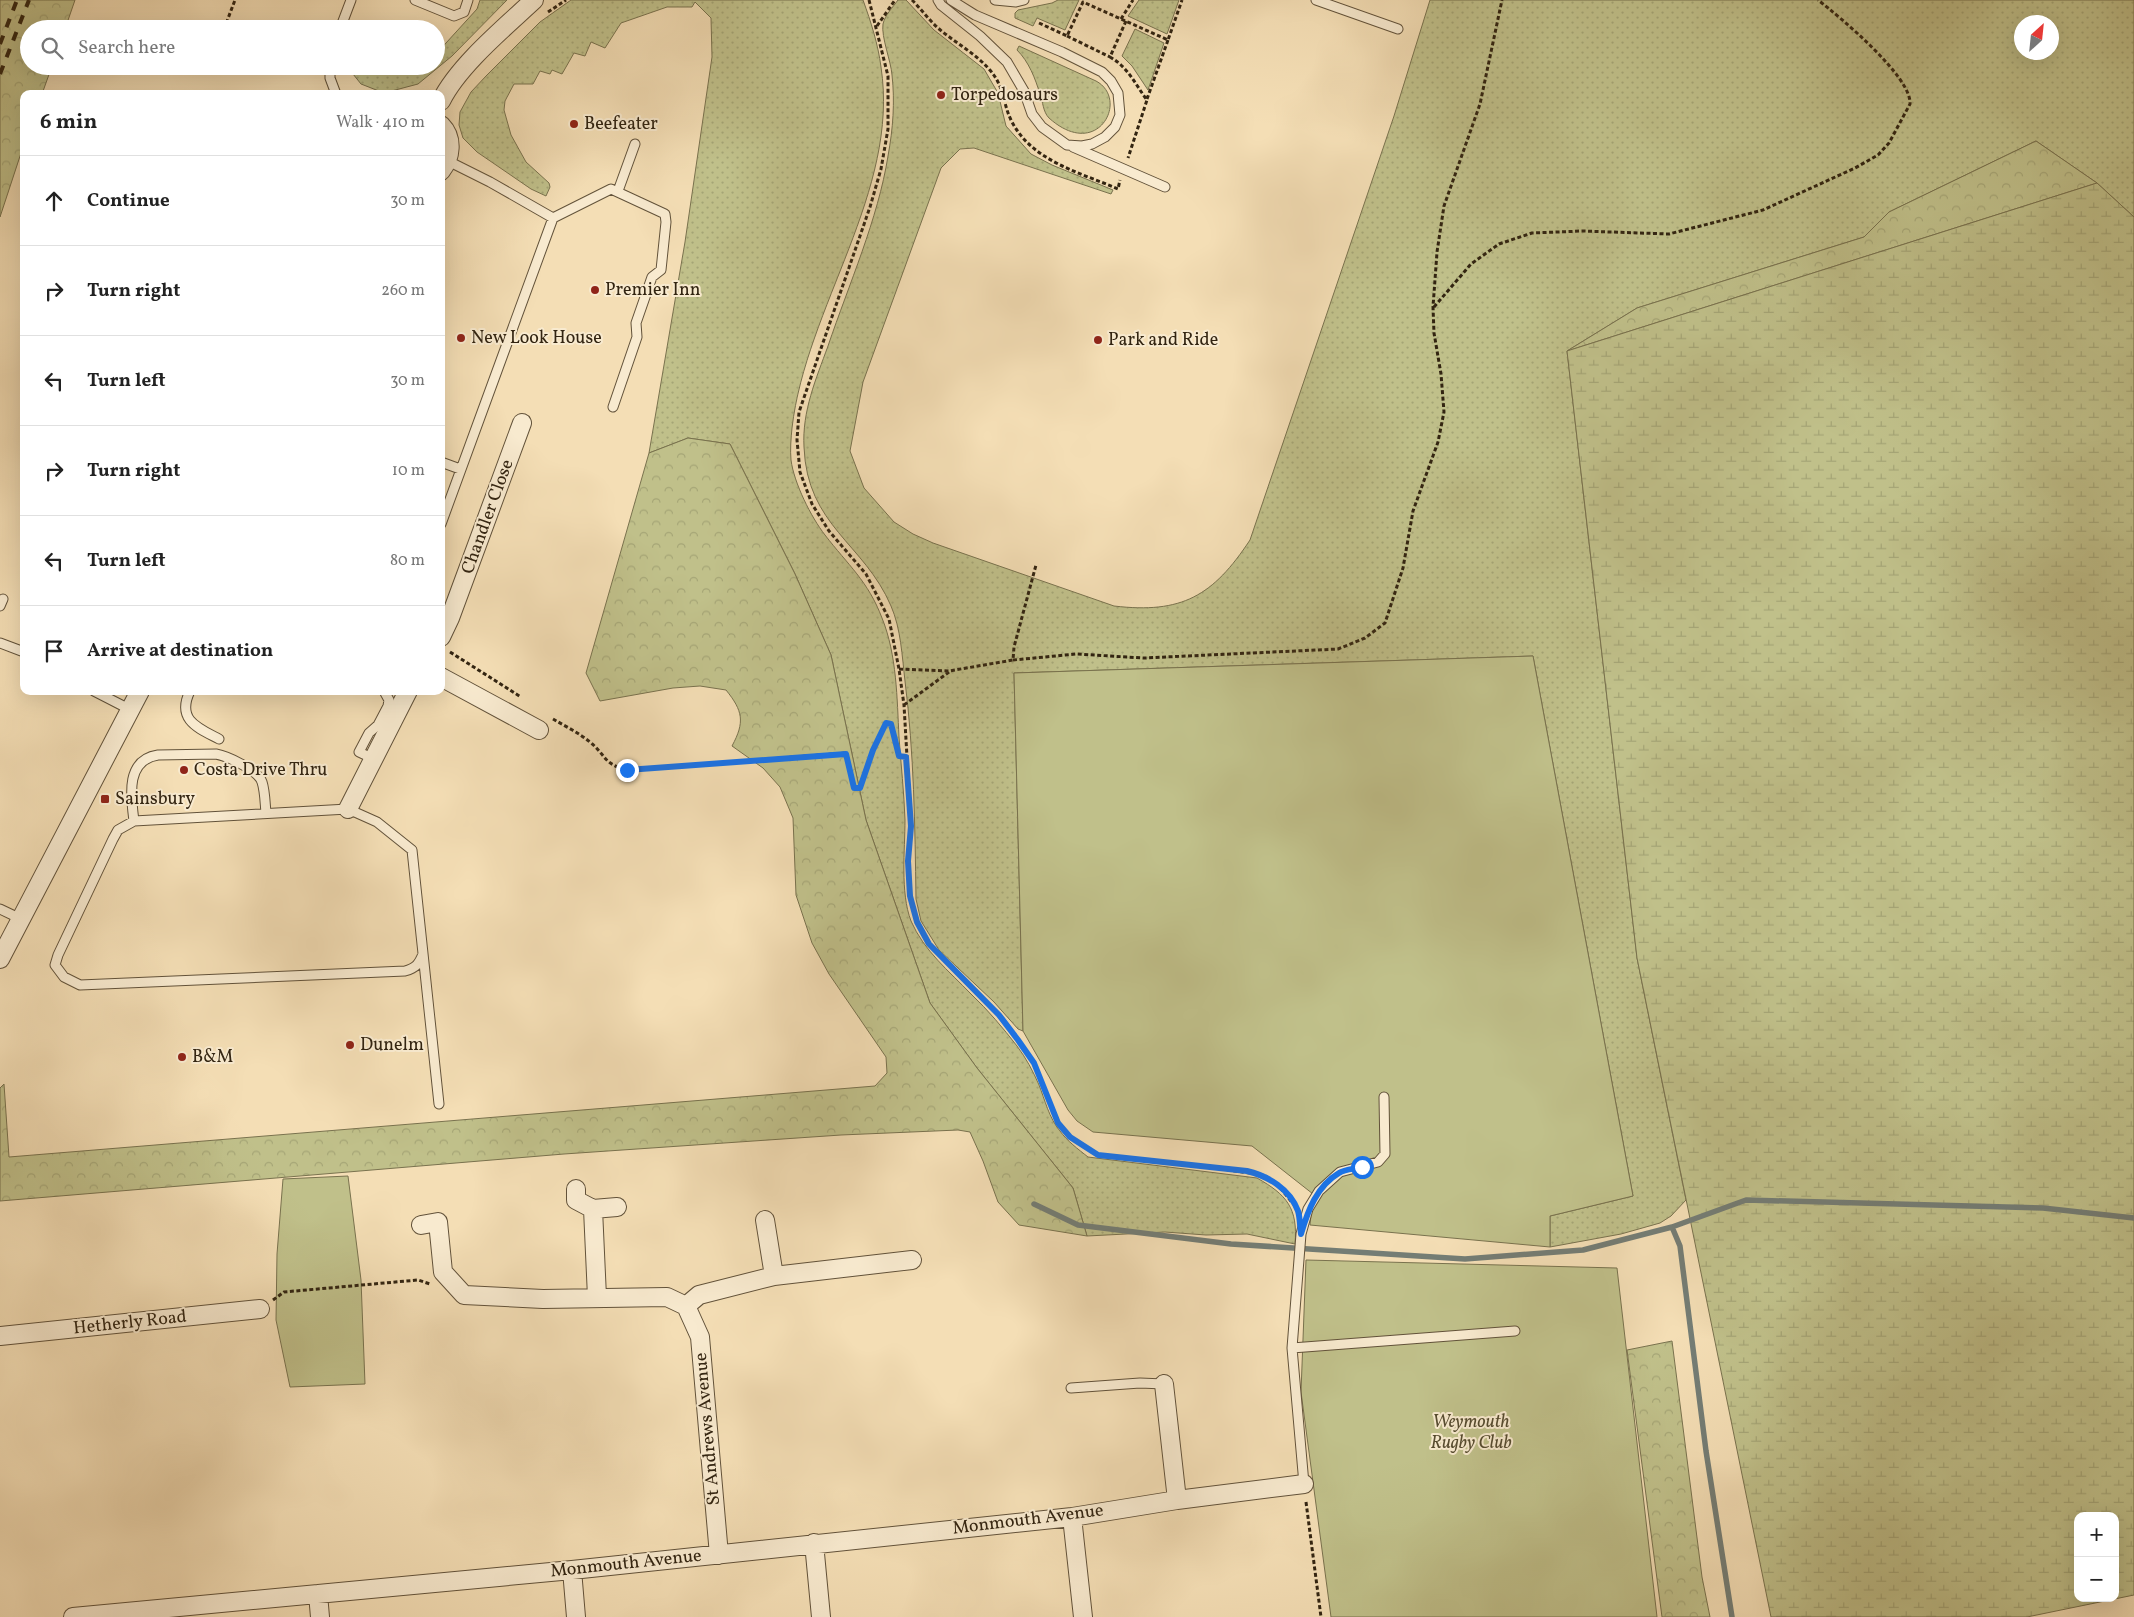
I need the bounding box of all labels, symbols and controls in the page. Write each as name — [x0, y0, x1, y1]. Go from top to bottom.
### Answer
north arrow — [2014, 15, 2059, 60]
search box — [20, 20, 445, 75]
icon: search — [38, 34, 66, 62]
text: Search here — [78, 35, 175, 61]
place label: Torpedosaurs — [951, 83, 1058, 108]
marker: Torpedosaurs — [935, 89, 947, 101]
text: 6 min — [40, 108, 97, 137]
text: Walk · 410 m — [336, 112, 425, 134]
place label: Beefeater — [584, 112, 658, 137]
marker: Beefeater — [568, 118, 580, 130]
icon: ahead — [40, 187, 68, 215]
text: Continue — [87, 188, 170, 214]
text: 30 m — [390, 190, 425, 212]
icon: right — [40, 277, 68, 305]
text: Turn right — [87, 278, 180, 304]
place label: Premier Inn — [605, 278, 701, 303]
text: 260 m — [381, 280, 425, 302]
marker: Premier Inn — [589, 284, 601, 296]
place label: New Look House — [471, 326, 602, 351]
place label: Park and Ride — [1108, 328, 1218, 353]
marker: New Look House — [455, 332, 467, 344]
marker: Park and Ride — [1092, 334, 1104, 346]
icon: left — [40, 367, 68, 395]
text: Turn left — [87, 368, 166, 394]
text: 30 m — [390, 370, 425, 392]
street label: Chandler Close — [456, 456, 520, 578]
icon: right — [40, 457, 68, 485]
text: Turn right — [87, 458, 180, 484]
text: 10 m — [392, 460, 425, 482]
icon: left — [40, 547, 68, 575]
text: Turn left — [87, 548, 166, 574]
text: 80 m — [390, 550, 425, 572]
icon: arrive — [40, 637, 68, 665]
text: Arrive at destination — [87, 638, 273, 664]
place label: Costa Drive Thru — [194, 758, 328, 783]
route end — [616, 759, 639, 782]
marker: Costa Drive Thru — [178, 764, 190, 776]
place label: Sainsbury — [115, 787, 195, 812]
marker: Sainsbury — [99, 793, 111, 805]
place label: Dunelm — [360, 1033, 424, 1058]
marker: Dunelm — [344, 1039, 356, 1051]
place label: B&M — [192, 1045, 234, 1070]
marker: B&M — [176, 1051, 188, 1063]
route start — [1351, 1156, 1374, 1179]
street label: Hetherly Road — [72, 1305, 188, 1341]
street label: St Andrews Avenue — [689, 1351, 727, 1507]
park label: Weymouth Rugby Club — [1431, 1410, 1512, 1456]
street label: Monmouth Avenue — [951, 1498, 1105, 1542]
map controls — [2074, 1512, 2119, 1602]
button: + — [2074, 1512, 2119, 1557]
street label: Monmouth Avenue — [549, 1544, 703, 1584]
button: − — [2074, 1557, 2119, 1602]

